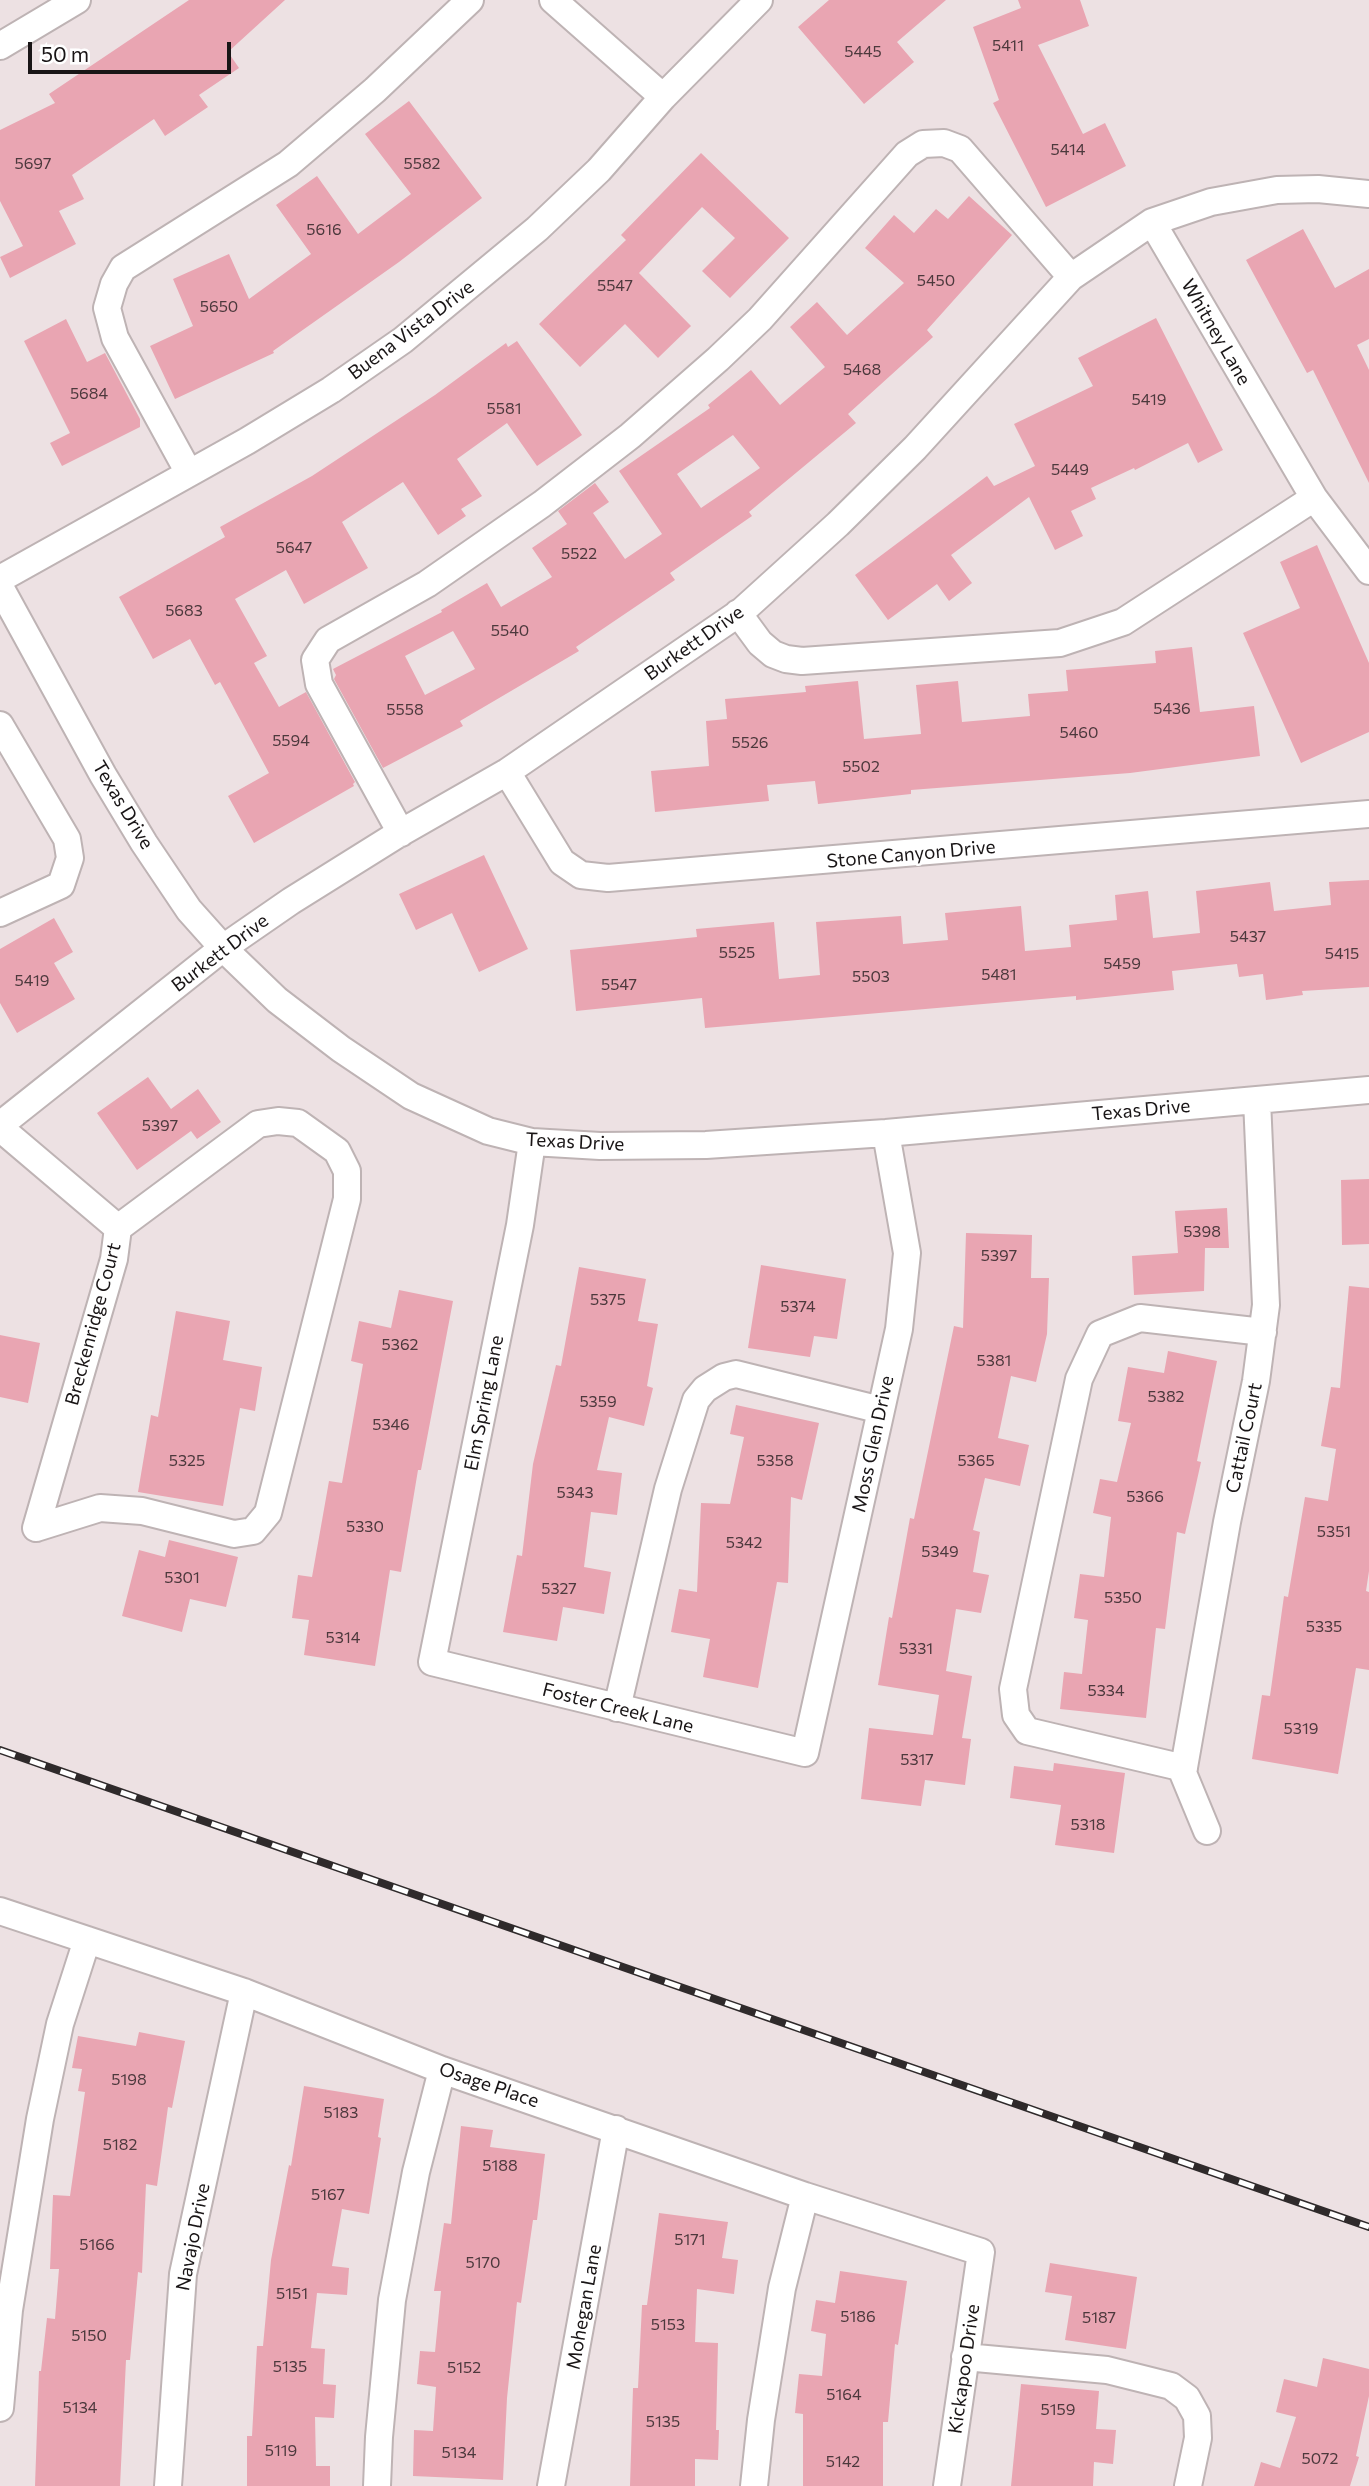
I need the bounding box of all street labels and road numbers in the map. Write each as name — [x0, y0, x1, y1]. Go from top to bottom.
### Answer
street label: Buena Vista Drive — [344, 275, 478, 385]
street label: Whitney Lane — [1176, 275, 1256, 389]
street label: Burkett Drive — [640, 601, 748, 685]
street label: Texas Drive — [88, 757, 158, 853]
street label: Stone Canyon Drive — [826, 835, 996, 873]
street label: Burkett Drive — [167, 909, 273, 997]
street label: Texas Drive — [1091, 1094, 1191, 1126]
street label: Texas Drive — [525, 1128, 625, 1156]
street label: Breckenridge Court — [60, 1240, 126, 1408]
street label: Elm Spring Lane — [460, 1333, 508, 1473]
street label: Moss Glen Drive — [847, 1373, 899, 1515]
street label: Cattail Court — [1221, 1381, 1267, 1495]
street label: Foster Creek Lane — [540, 1678, 696, 1738]
street label: Osage Place — [436, 2057, 542, 2113]
street label: Navajo Drive — [171, 2181, 215, 2293]
street label: Mohegan Lane — [562, 2243, 606, 2371]
street label: Kickapoo Drive — [944, 2303, 984, 2435]

